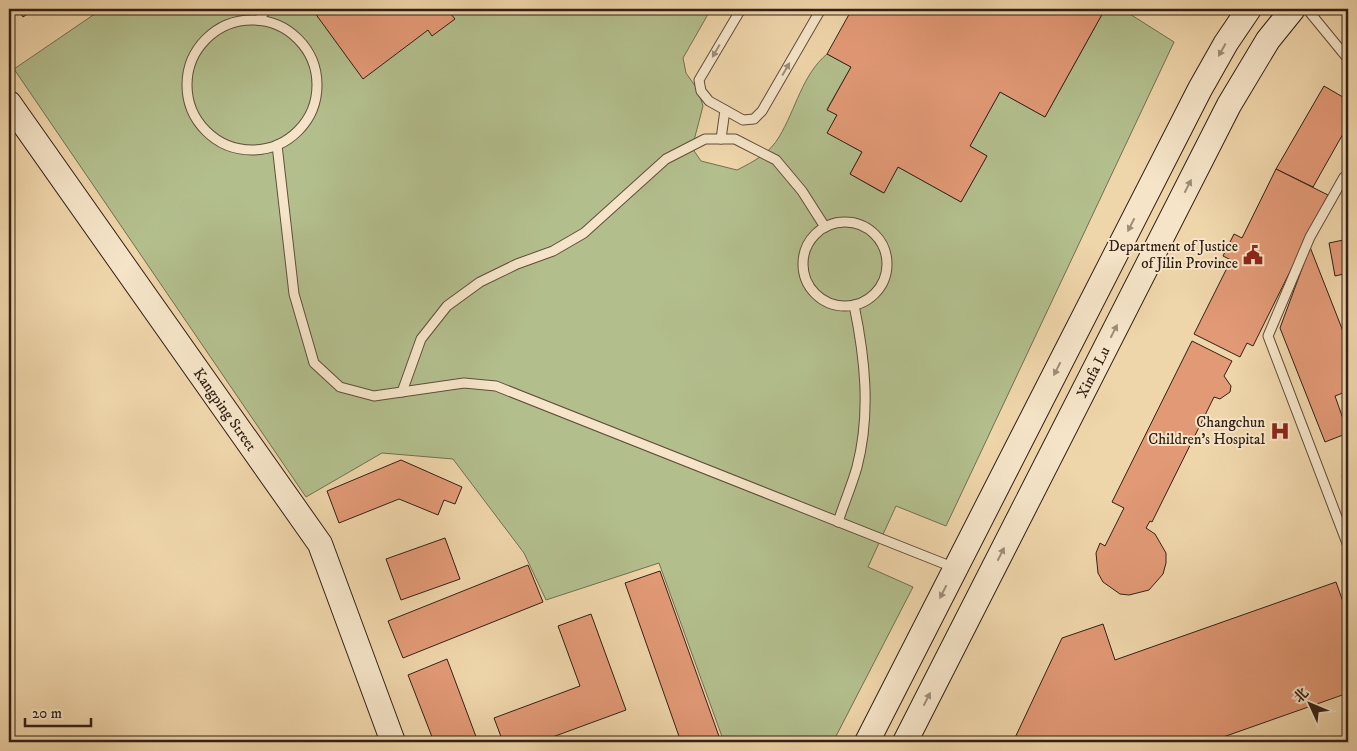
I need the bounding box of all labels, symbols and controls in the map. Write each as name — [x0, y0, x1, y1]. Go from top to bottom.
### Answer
one-way arrow — [1218, 42, 1226, 57]
one-way arrow — [712, 44, 721, 58]
one-way arrow — [782, 62, 790, 77]
one-way arrow — [1184, 179, 1192, 193]
one-way arrow — [1127, 218, 1135, 232]
place label: Department of Justice of Jilin Province — [1109, 237, 1238, 273]
public building icon: Department of Justice of Jilin Province — [1242, 244, 1264, 266]
one-way arrow — [1110, 324, 1118, 338]
street label: Xinfa Lu — [1073, 343, 1115, 401]
one-way arrow — [1053, 362, 1061, 377]
street label: Kangping Street — [189, 364, 261, 455]
place label: Changchun Children's Hospital — [1148, 413, 1265, 449]
hospital icon: Changchun Children's Hospital — [1269, 420, 1291, 442]
one-way arrow — [997, 547, 1005, 561]
one-way arrow — [939, 585, 947, 599]
north arrow — [1284, 678, 1334, 728]
text: 北 — [1290, 684, 1313, 707]
one-way arrow — [923, 692, 931, 706]
scale bar — [25, 696, 91, 728]
text: 20 m — [32, 704, 62, 723]

